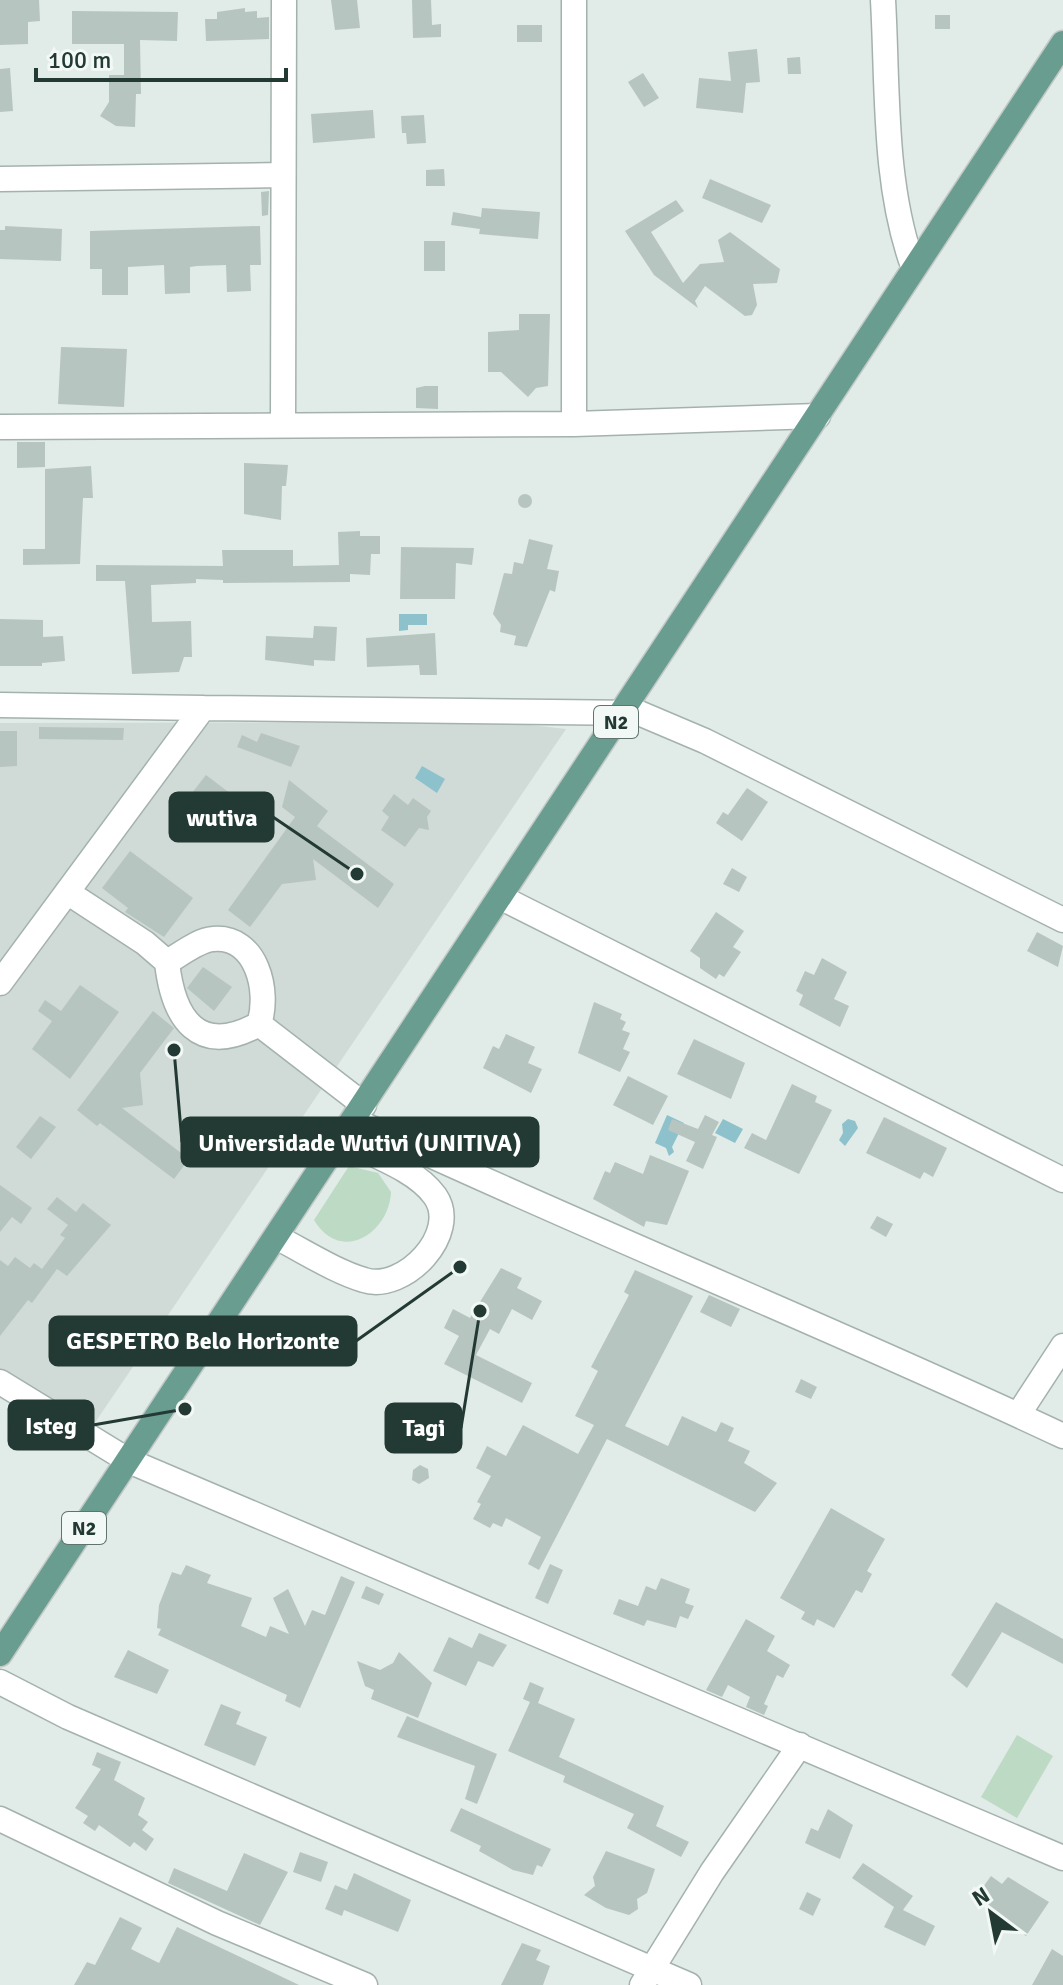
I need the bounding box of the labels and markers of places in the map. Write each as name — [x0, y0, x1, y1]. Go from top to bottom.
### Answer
callout: wutiva — [170, 793, 273, 841]
callout: Universidade Wutivi (UNITIVA) — [182, 1118, 538, 1166]
callout: GESPETRO Belo Horizonte — [50, 1317, 356, 1365]
callout: Isteg — [9, 1401, 93, 1449]
callout: Tagi — [386, 1404, 461, 1452]

